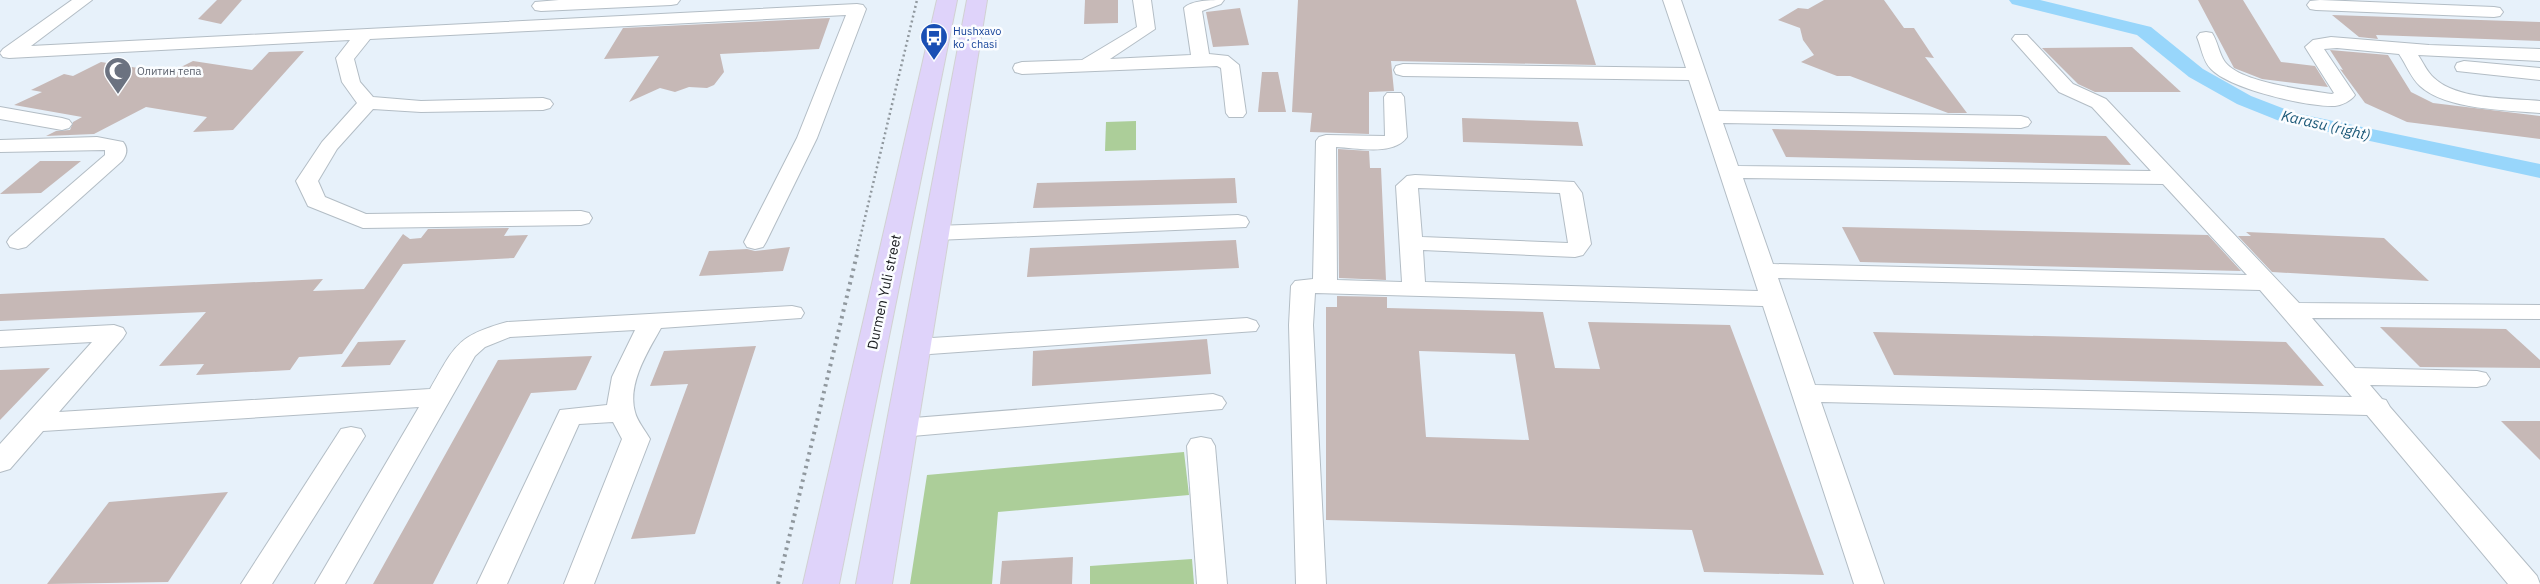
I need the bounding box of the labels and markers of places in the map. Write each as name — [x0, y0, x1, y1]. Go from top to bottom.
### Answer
bus stop icon: Hushxavo koʻchasi — [919, 22, 949, 61]
place label: Hushxavo koʻchasi — [953, 24, 1001, 51]
mosque icon: Олитин тепа — [103, 56, 133, 95]
place label: Олитин тепа — [137, 64, 201, 78]

